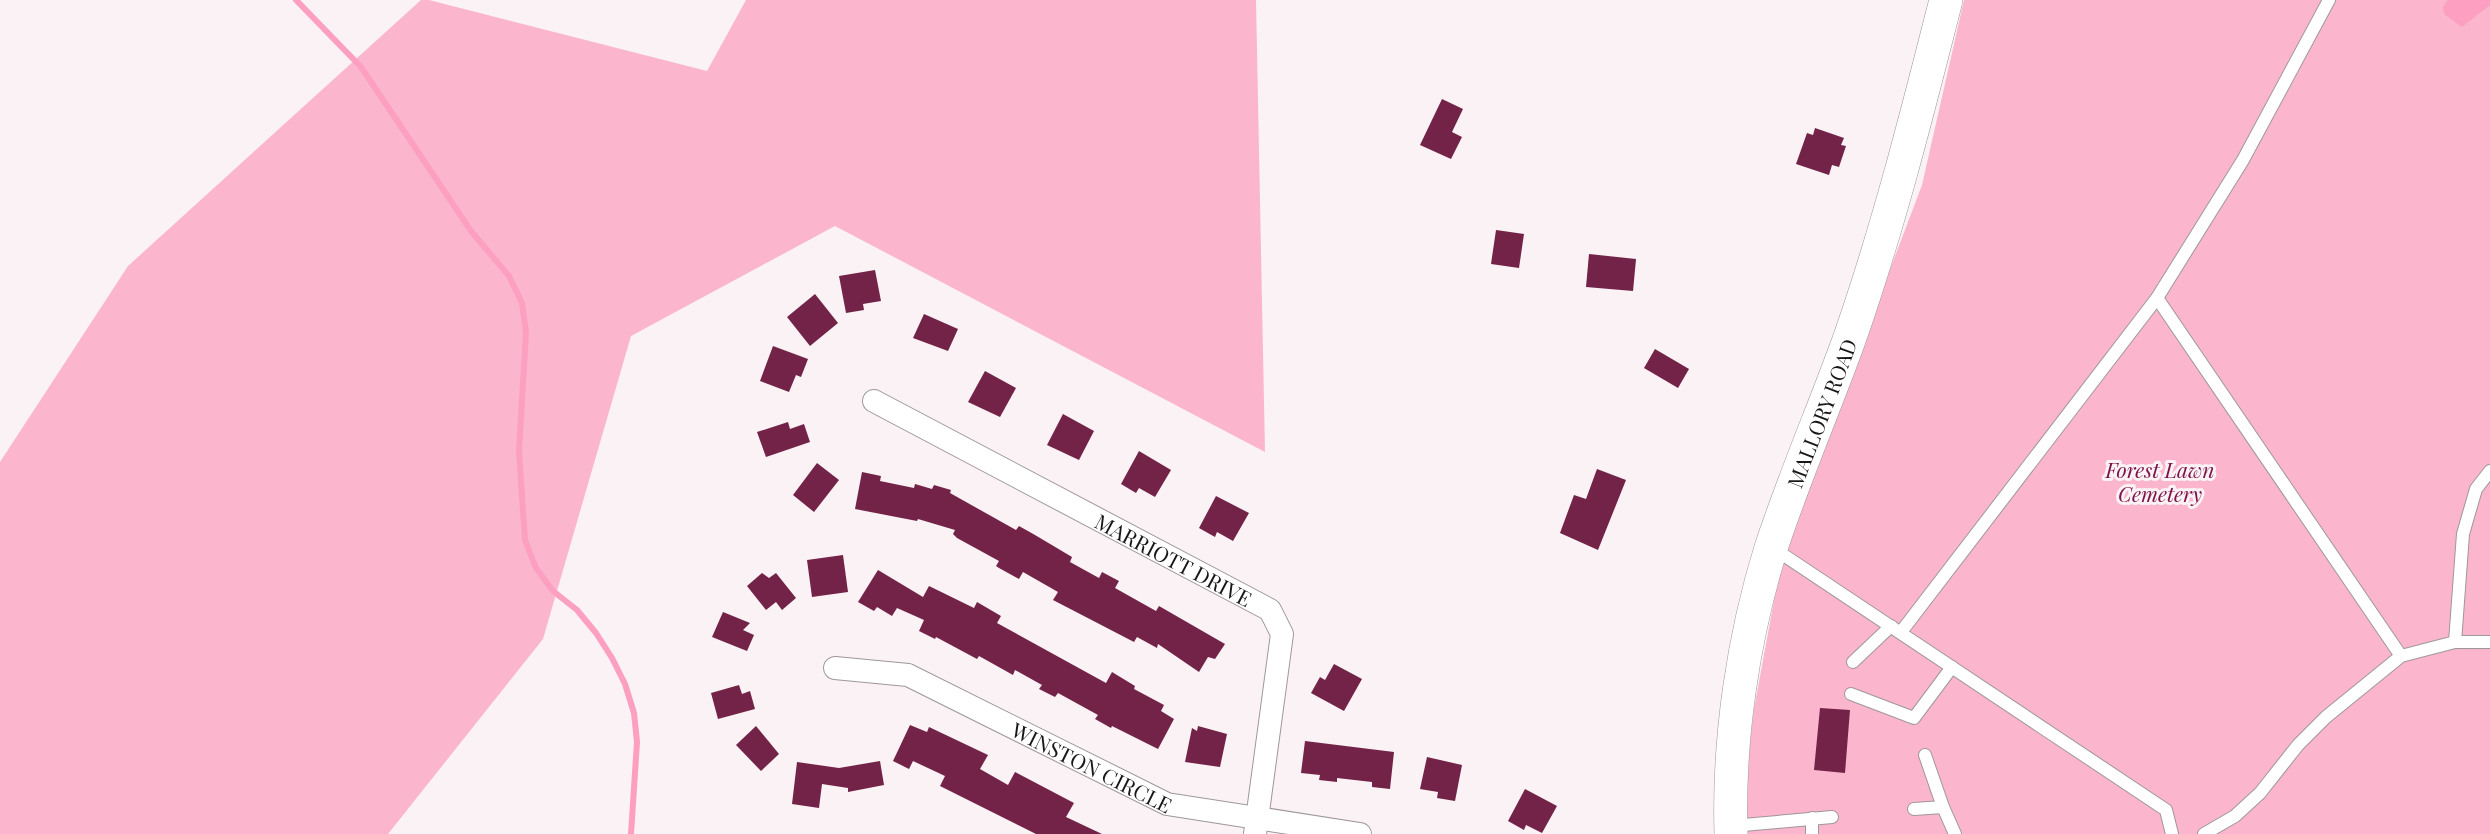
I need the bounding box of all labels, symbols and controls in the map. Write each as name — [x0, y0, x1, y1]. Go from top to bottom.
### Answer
street label: MALLORY ROAD — [1780, 335, 1862, 492]
park label: Forest Lawn Cemetery — [2104, 455, 2215, 507]
street label: MARRIOTT DRIVE — [1091, 506, 1257, 612]
street label: WINSTON CIRCLE — [1006, 715, 1177, 818]

